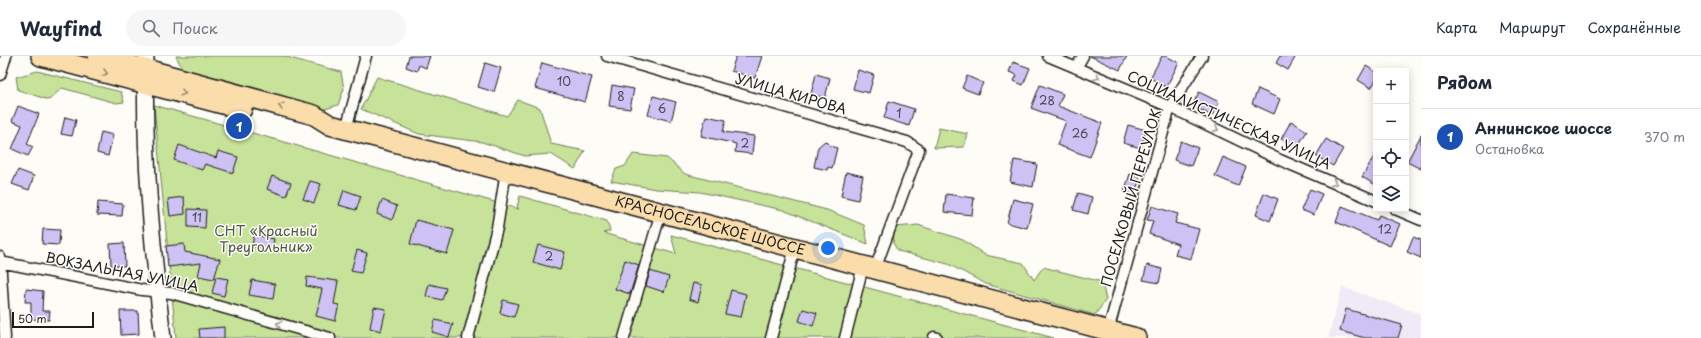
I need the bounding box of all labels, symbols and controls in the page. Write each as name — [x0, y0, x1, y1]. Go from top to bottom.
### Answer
search box — [126, 10, 406, 46]
text: Wayfind — [20, 14, 102, 42]
text: Поиск — [172, 16, 218, 39]
icon: search — [140, 17, 162, 39]
text: Карта — [1436, 17, 1477, 38]
text: Маршрут — [1499, 17, 1565, 38]
text: Сохранённые — [1587, 17, 1681, 38]
street label: СОЦИАЛИСТИЧЕСКАЯ УЛИЦА — [1124, 65, 1335, 174]
one-way arrow — [102, 68, 109, 77]
street label: УЛИЦА КИРОВА — [733, 68, 849, 119]
map controls — [1373, 68, 1409, 212]
button: + — [1373, 68, 1409, 104]
text: Рядом — [1437, 69, 1492, 95]
house number: 10 — [557, 72, 571, 90]
one-way arrow — [1092, 72, 1100, 80]
house number: 8 — [617, 87, 625, 105]
one-way arrow — [179, 89, 186, 97]
house number: 28 — [1039, 91, 1055, 109]
house number: 6 — [658, 99, 666, 117]
one-way arrow — [278, 102, 285, 111]
house number: 1 — [896, 104, 902, 122]
button: − — [1373, 104, 1409, 140]
street label: ПОСЕЛКОВЫЙ ПЕРЕУЛОК — [1095, 107, 1166, 289]
pin: 1 — [226, 111, 252, 141]
text: Аннинское шоссе — [1475, 116, 1612, 139]
house number: 26 — [1072, 124, 1088, 142]
one-way arrow — [1211, 124, 1219, 132]
text: 1 — [1447, 127, 1453, 146]
text: 370 m — [1644, 127, 1685, 146]
house number: 2 — [741, 134, 749, 152]
text: Остановка — [1475, 139, 1544, 158]
button: locate — [1373, 140, 1409, 176]
button: layers — [1373, 176, 1409, 212]
one-way arrow — [1329, 178, 1337, 186]
street label: КРАСНОСЕЛЬСКОЕ ШОССЕ — [613, 190, 808, 260]
house number: 11 — [192, 208, 202, 226]
park label: СНТ «Красный Треугольник» — [214, 220, 318, 257]
house number: 12 — [1378, 220, 1392, 238]
your location — [818, 238, 838, 258]
street label: ВОКЗАЛЬНАЯ УЛИЦА — [44, 246, 201, 297]
house number: 2 — [545, 247, 553, 265]
scale bar — [12, 310, 94, 329]
text: 50 m — [18, 310, 47, 327]
one-way arrow — [275, 320, 282, 329]

